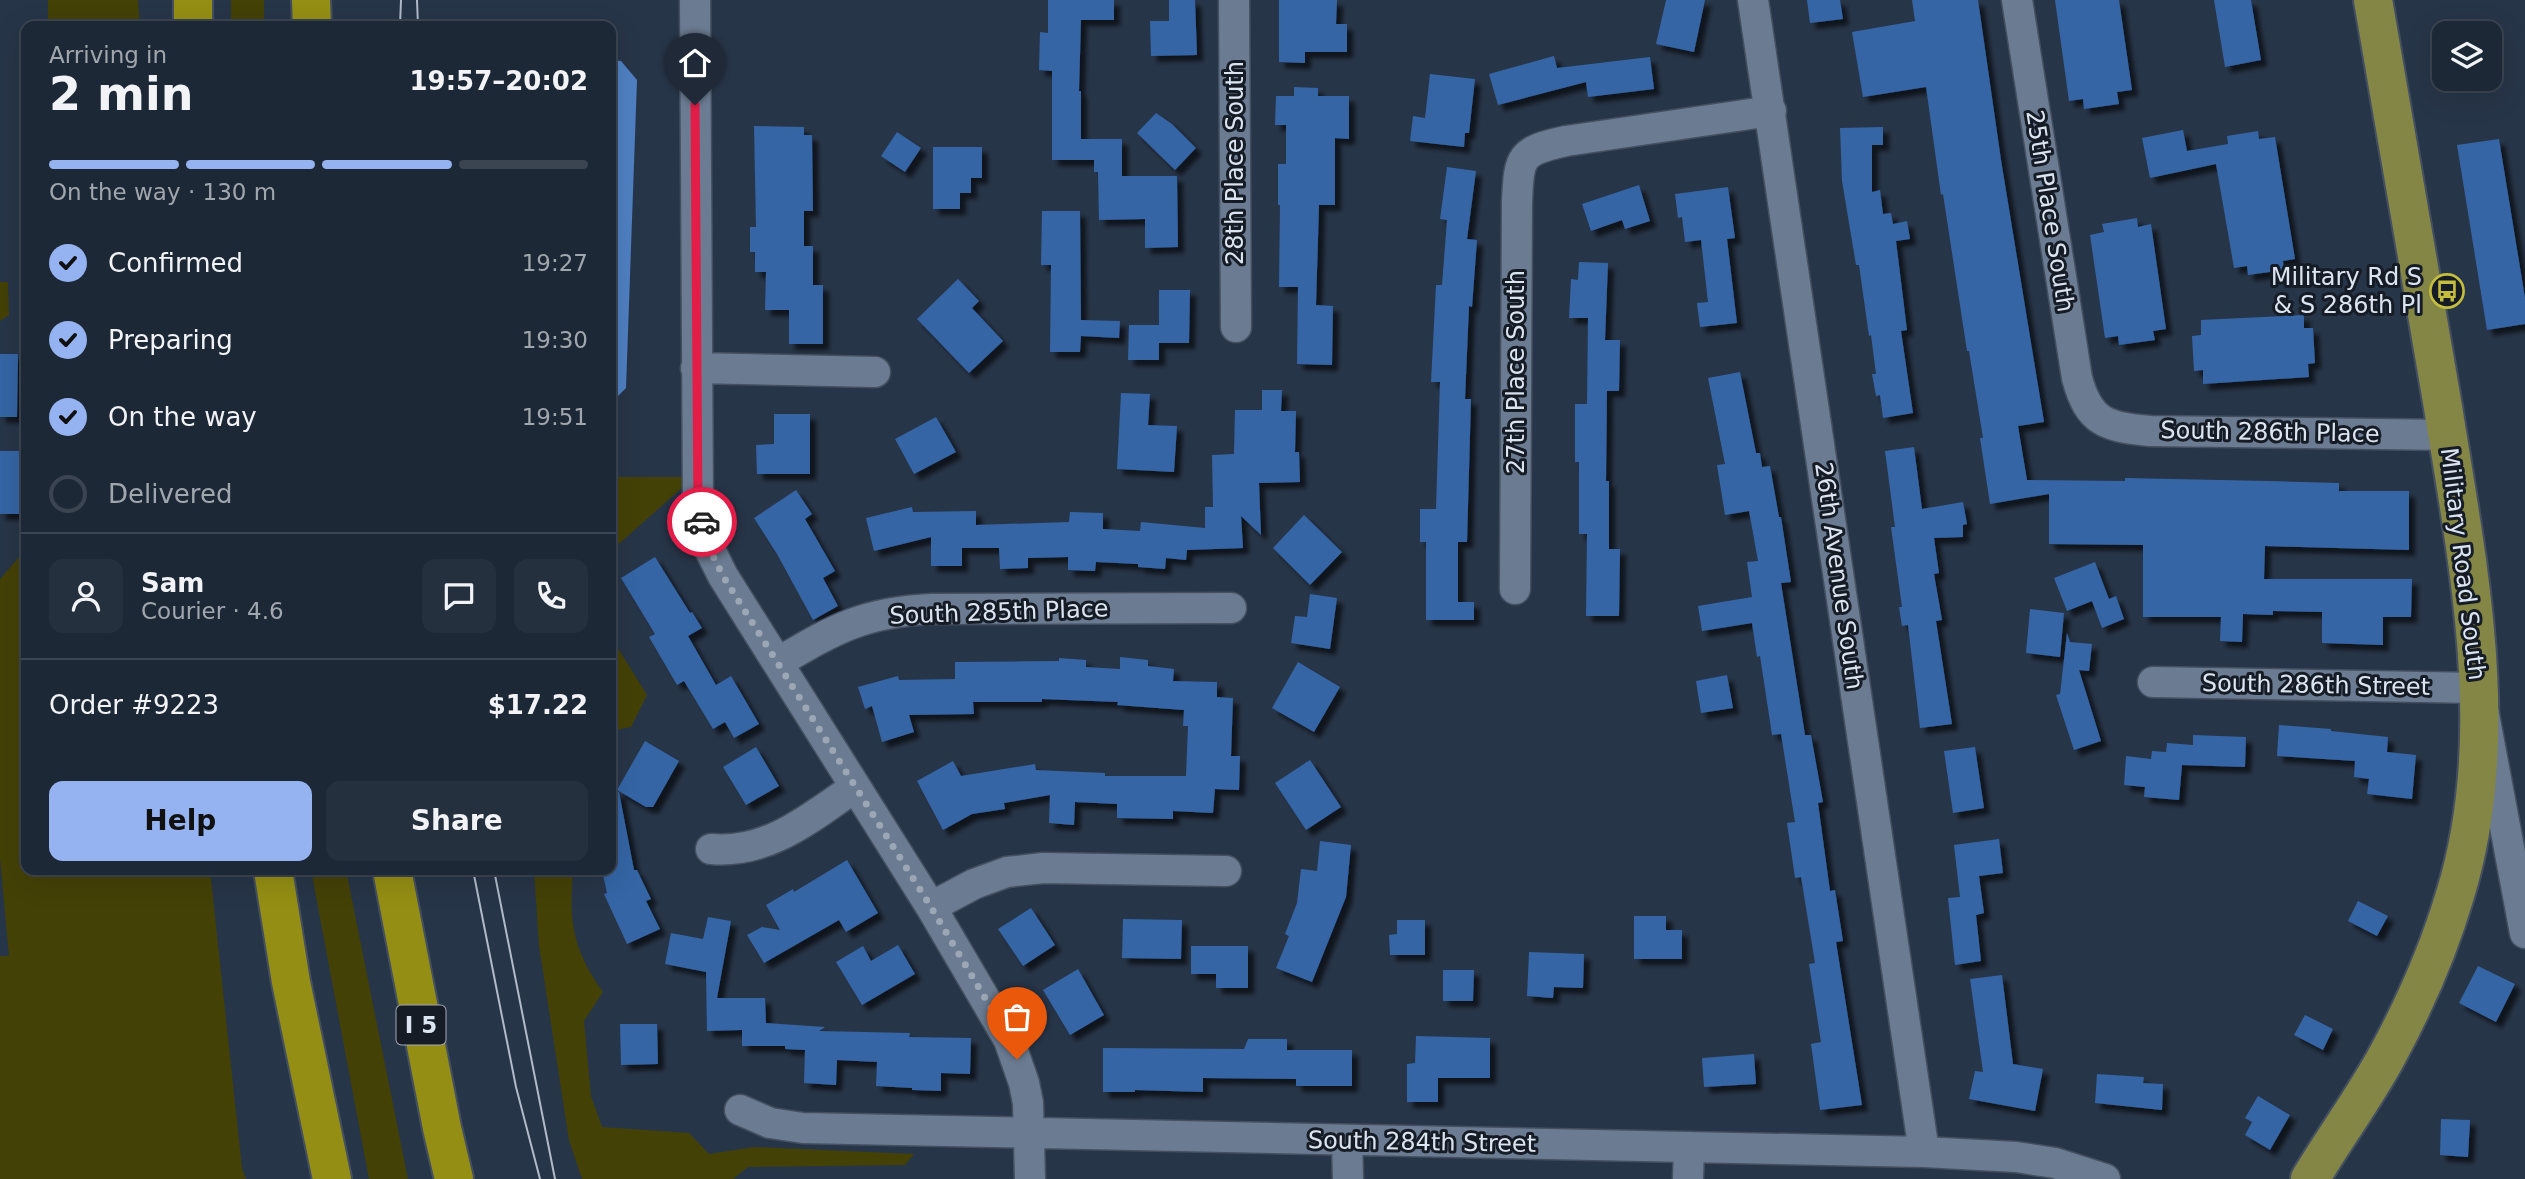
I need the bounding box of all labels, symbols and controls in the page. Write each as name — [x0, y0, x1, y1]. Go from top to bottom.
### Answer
map controls — [2432, 21, 2502, 91]
button: layers — [2432, 21, 2502, 91]
pin — [665, 33, 725, 105]
text: Arriving in — [49, 42, 167, 68]
icon: home — [676, 44, 714, 82]
street label: 28th Place South — [1221, 61, 1249, 265]
text: 19:57–20:02 — [409, 66, 588, 96]
text: 2 min — [49, 67, 193, 121]
street label: 25th Place South — [2020, 108, 2080, 314]
text: On the way · 130 m — [49, 179, 276, 205]
icon: check — [49, 244, 87, 282]
text: Confirmed — [108, 248, 243, 278]
text: 19:27 — [522, 250, 588, 276]
place label: Military Rd S & S 286th Pl — [2271, 263, 2422, 319]
street label: 27th Place South — [1502, 270, 1530, 474]
bus stop icon: Military Rd S & S 286th Pl — [2428, 272, 2466, 310]
icon: check — [49, 321, 87, 359]
text: Preparing — [108, 325, 233, 355]
text: 19:30 — [522, 327, 588, 353]
icon: check — [49, 398, 87, 436]
text: On the way — [108, 402, 257, 432]
text: 19:51 — [522, 404, 588, 430]
street label: South 286th Place — [2160, 416, 2380, 448]
street label: Military Road South — [2435, 446, 2491, 682]
street label: 26th Avenue South — [1809, 460, 1869, 692]
text: Delivered — [108, 479, 232, 509]
courier — [667, 487, 737, 557]
icon: car — [683, 503, 721, 541]
button: person — [49, 559, 123, 633]
button: chat — [422, 559, 496, 633]
button: phone — [514, 559, 588, 633]
text: Sam — [141, 568, 204, 598]
street label: South 285th Place — [889, 594, 1109, 630]
text: Courier · 4.6 — [141, 598, 284, 624]
street label: South 286th Street — [2202, 669, 2430, 701]
text: Order #9223 — [49, 690, 219, 720]
text: $17.22 — [488, 690, 588, 720]
button: Help — [49, 781, 312, 861]
button: Share — [326, 781, 588, 861]
pin — [987, 987, 1047, 1059]
icon: bag — [998, 998, 1036, 1036]
road number: I 5 — [396, 1006, 446, 1044]
street label: South 284th Street — [1308, 1126, 1536, 1158]

